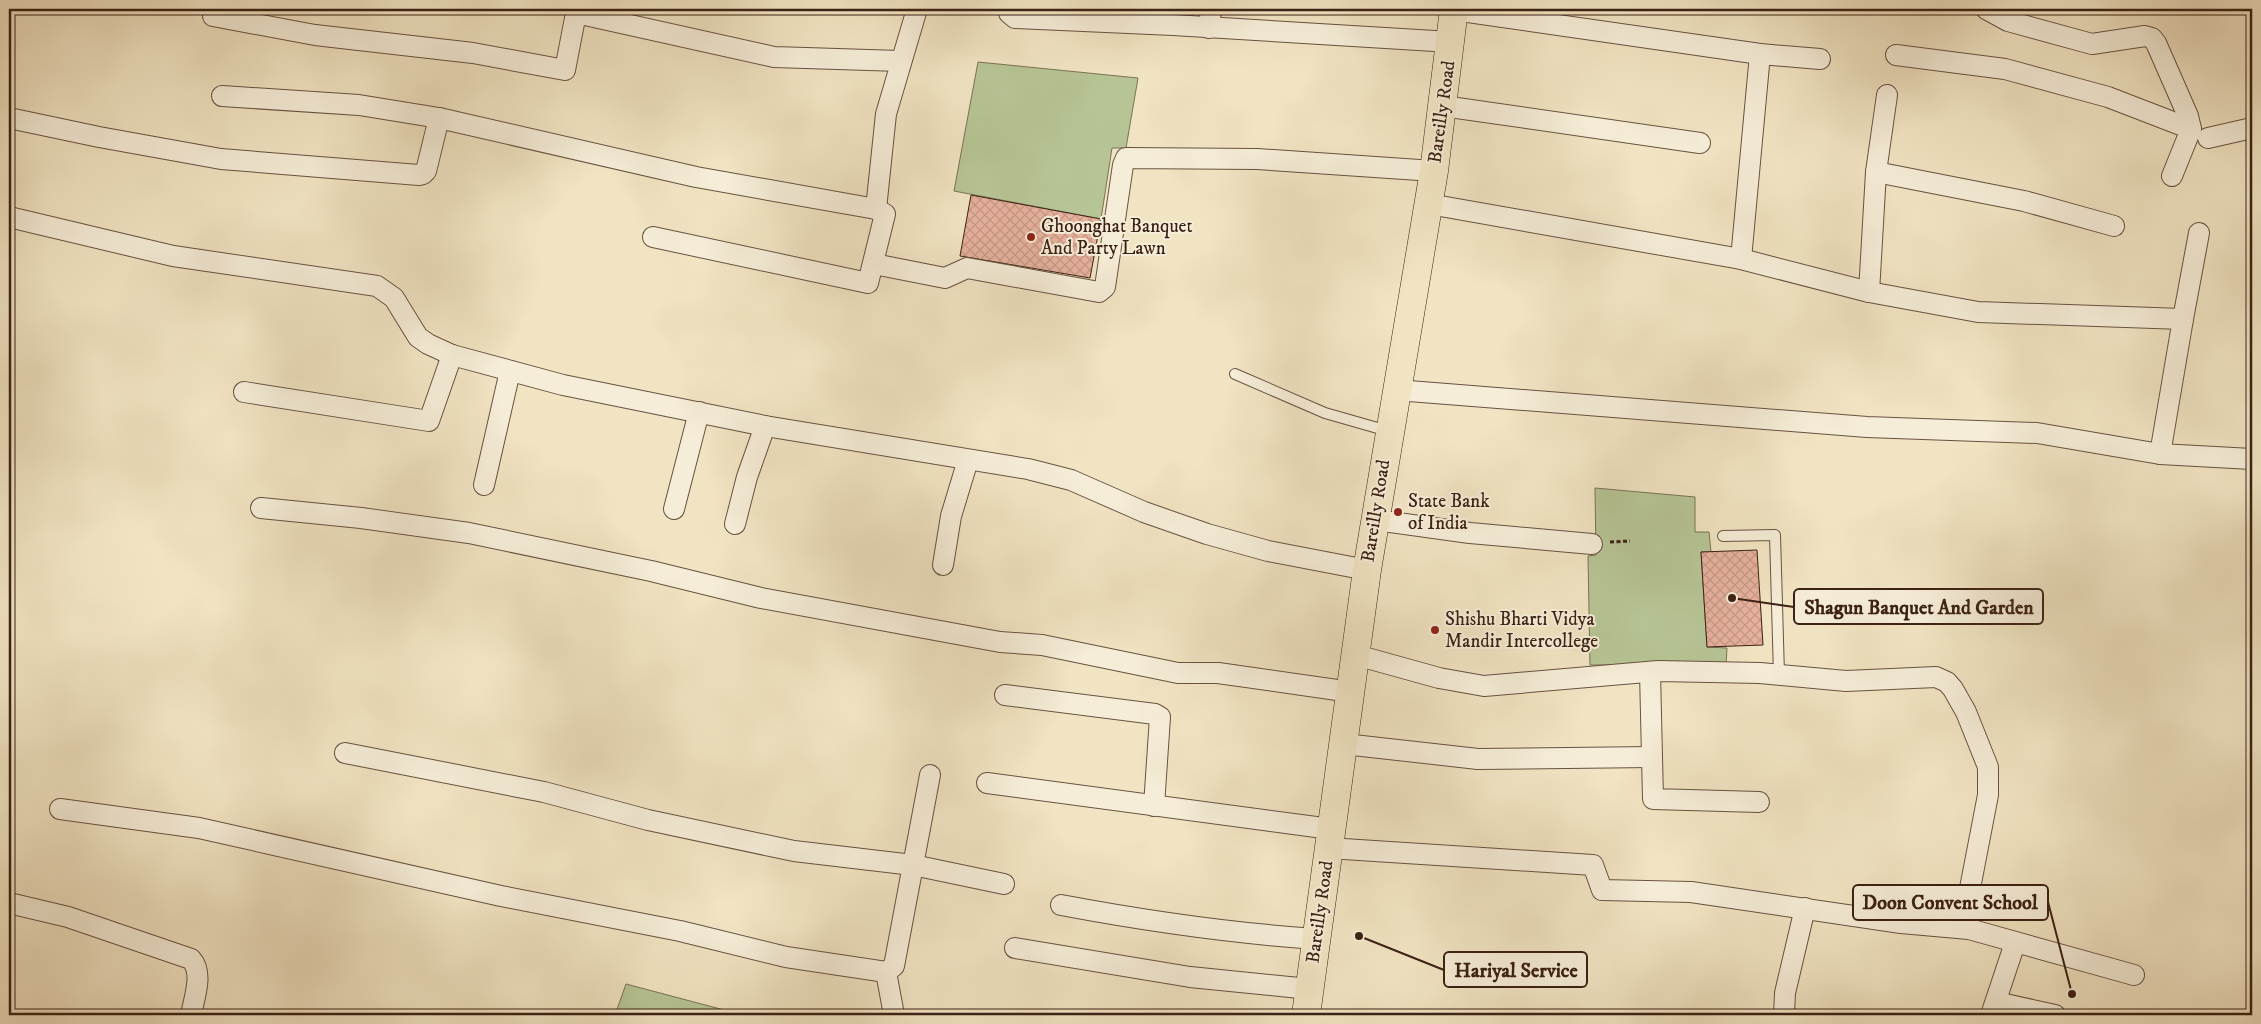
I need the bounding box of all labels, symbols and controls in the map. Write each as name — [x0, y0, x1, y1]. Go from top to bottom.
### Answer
street label: Bareilly Road — [1423, 59, 1461, 165]
place label: Ghoonghat Banquet And Party Lawn — [1041, 215, 1193, 260]
marker: Ghoonghat Banquet And Party Lawn — [1025, 231, 1037, 243]
street label: Bareilly Road — [1357, 458, 1396, 564]
place label: State Bank of India — [1408, 490, 1490, 535]
marker: State Bank of India — [1392, 506, 1404, 518]
callout: Shagun Banquet And Garden — [1794, 589, 2043, 624]
text: Shagun Banquet And Garden — [1804, 596, 2034, 621]
place label: Shishu Bharti Vidya Mandir Intercollege — [1445, 608, 1598, 653]
marker: Shishu Bharti Vidya Mandir Intercollege — [1429, 624, 1441, 636]
street label: Bareilly Road — [1301, 859, 1339, 965]
callout: Doon Convent School — [1853, 885, 2048, 920]
text: Doon Convent School — [1862, 891, 2039, 916]
callout: Hariyal Service — [1444, 952, 1587, 987]
text: Hariyal Service — [1454, 959, 1578, 984]

